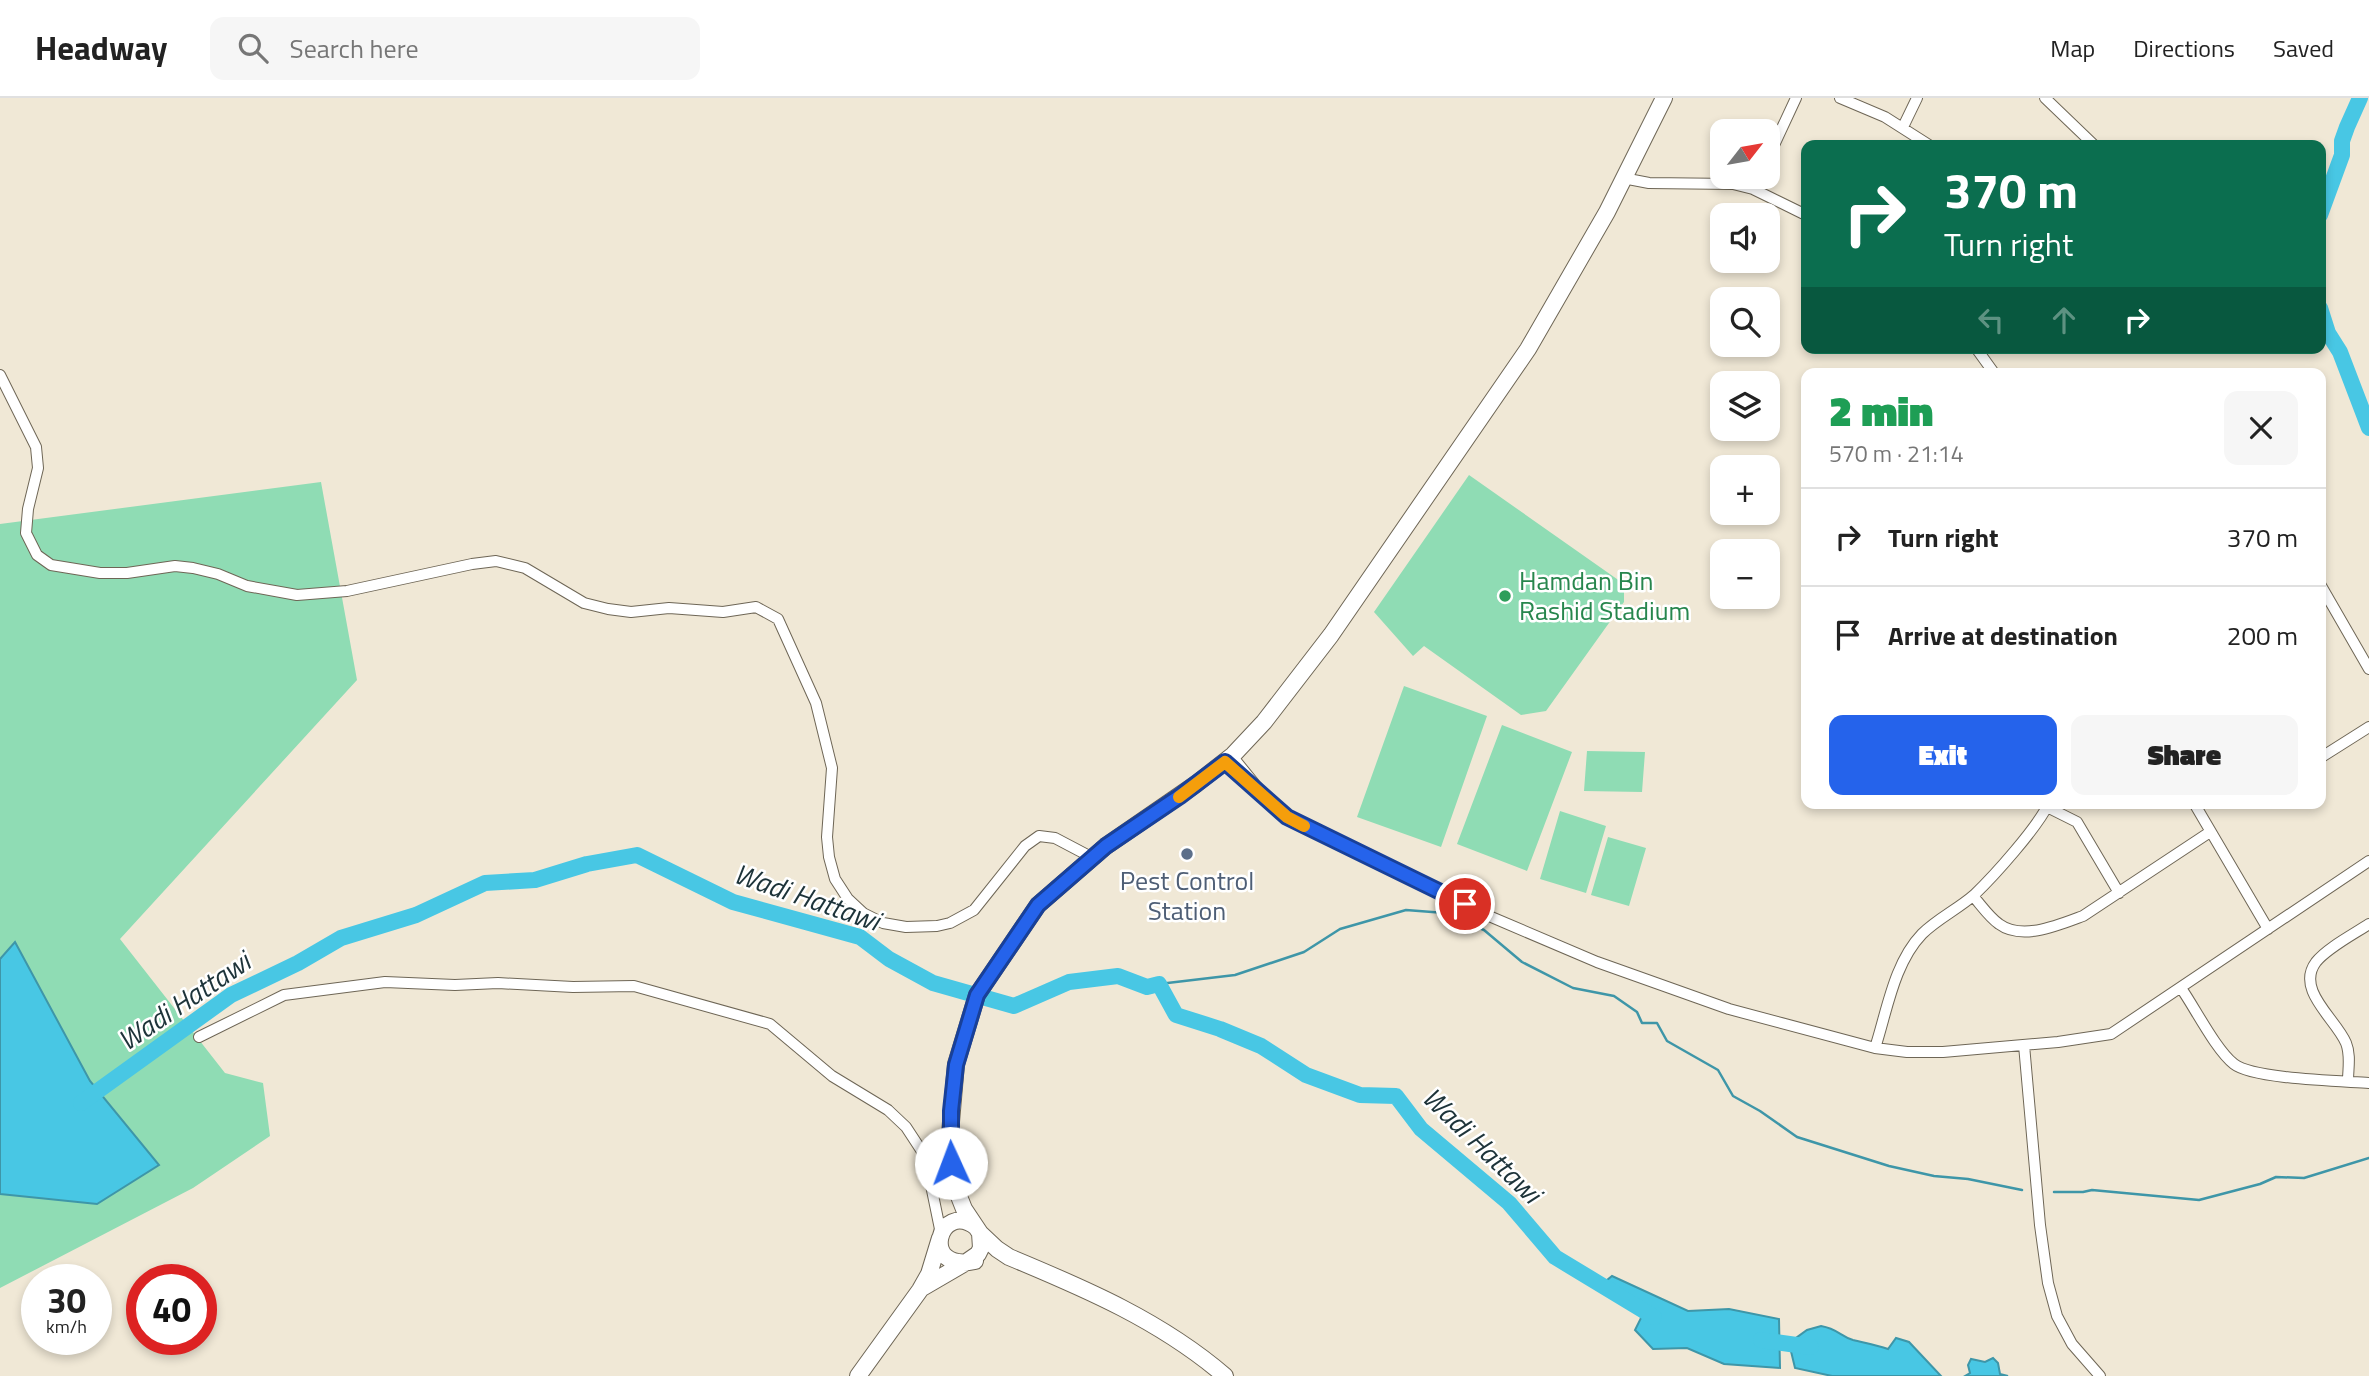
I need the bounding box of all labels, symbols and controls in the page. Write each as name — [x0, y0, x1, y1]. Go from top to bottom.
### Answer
search box — [210, 17, 700, 80]
text: Headway — [35, 23, 168, 73]
icon: search — [234, 29, 272, 67]
text: Search here — [290, 29, 419, 68]
text: Map — [2050, 30, 2095, 66]
text: Directions — [2133, 30, 2235, 66]
text: Saved — [2273, 30, 2334, 66]
north arrow — [1710, 119, 1780, 189]
map controls — [1710, 119, 1780, 609]
text: 370 m — [1944, 152, 2078, 227]
icon: right — [1829, 168, 1920, 259]
button: sound — [1710, 203, 1780, 273]
text: Turn right — [1944, 220, 2073, 268]
button: search — [1710, 287, 1780, 357]
icon: left — [1972, 301, 2010, 339]
icon: ahead — [2045, 301, 2083, 339]
icon: right — [2118, 301, 2156, 339]
button: layers — [1710, 371, 1780, 441]
text: 2 min — [1829, 378, 1933, 442]
button: close — [2224, 391, 2298, 465]
text: 570 m · 21:14 — [1829, 436, 1964, 471]
button: + — [1710, 455, 1780, 525]
icon: right — [1829, 518, 1867, 556]
text: Turn right — [1888, 518, 1999, 557]
text: 370 m — [2227, 518, 2298, 557]
button: − — [1710, 539, 1780, 609]
place label: Hamdan Bin Rashid Stadium — [1519, 561, 1690, 630]
marker: Hamdan Bin Rashid Stadium — [1497, 588, 1513, 604]
icon: arrive — [1829, 616, 1867, 654]
text: Arrive at destination — [1888, 616, 2118, 655]
text: 200 m — [2227, 616, 2298, 655]
button: Exit — [1829, 715, 2057, 795]
button: Share — [2071, 715, 2298, 795]
marker: Pest Control Station — [1179, 846, 1195, 862]
water label: Wadi Hattawi — [728, 851, 889, 943]
place label: Pest Control Station — [1120, 861, 1254, 930]
pin — [1435, 874, 1495, 934]
icon: arrive — [1446, 885, 1484, 923]
water label: Wadi Hattawi — [109, 938, 261, 1061]
water label: Wadi Hattawi — [1413, 1076, 1554, 1215]
position arrow — [914, 1126, 988, 1200]
speed limit sign: 40 — [126, 1264, 217, 1355]
text: 30 — [47, 1273, 86, 1327]
text: km/h — [46, 1313, 87, 1340]

